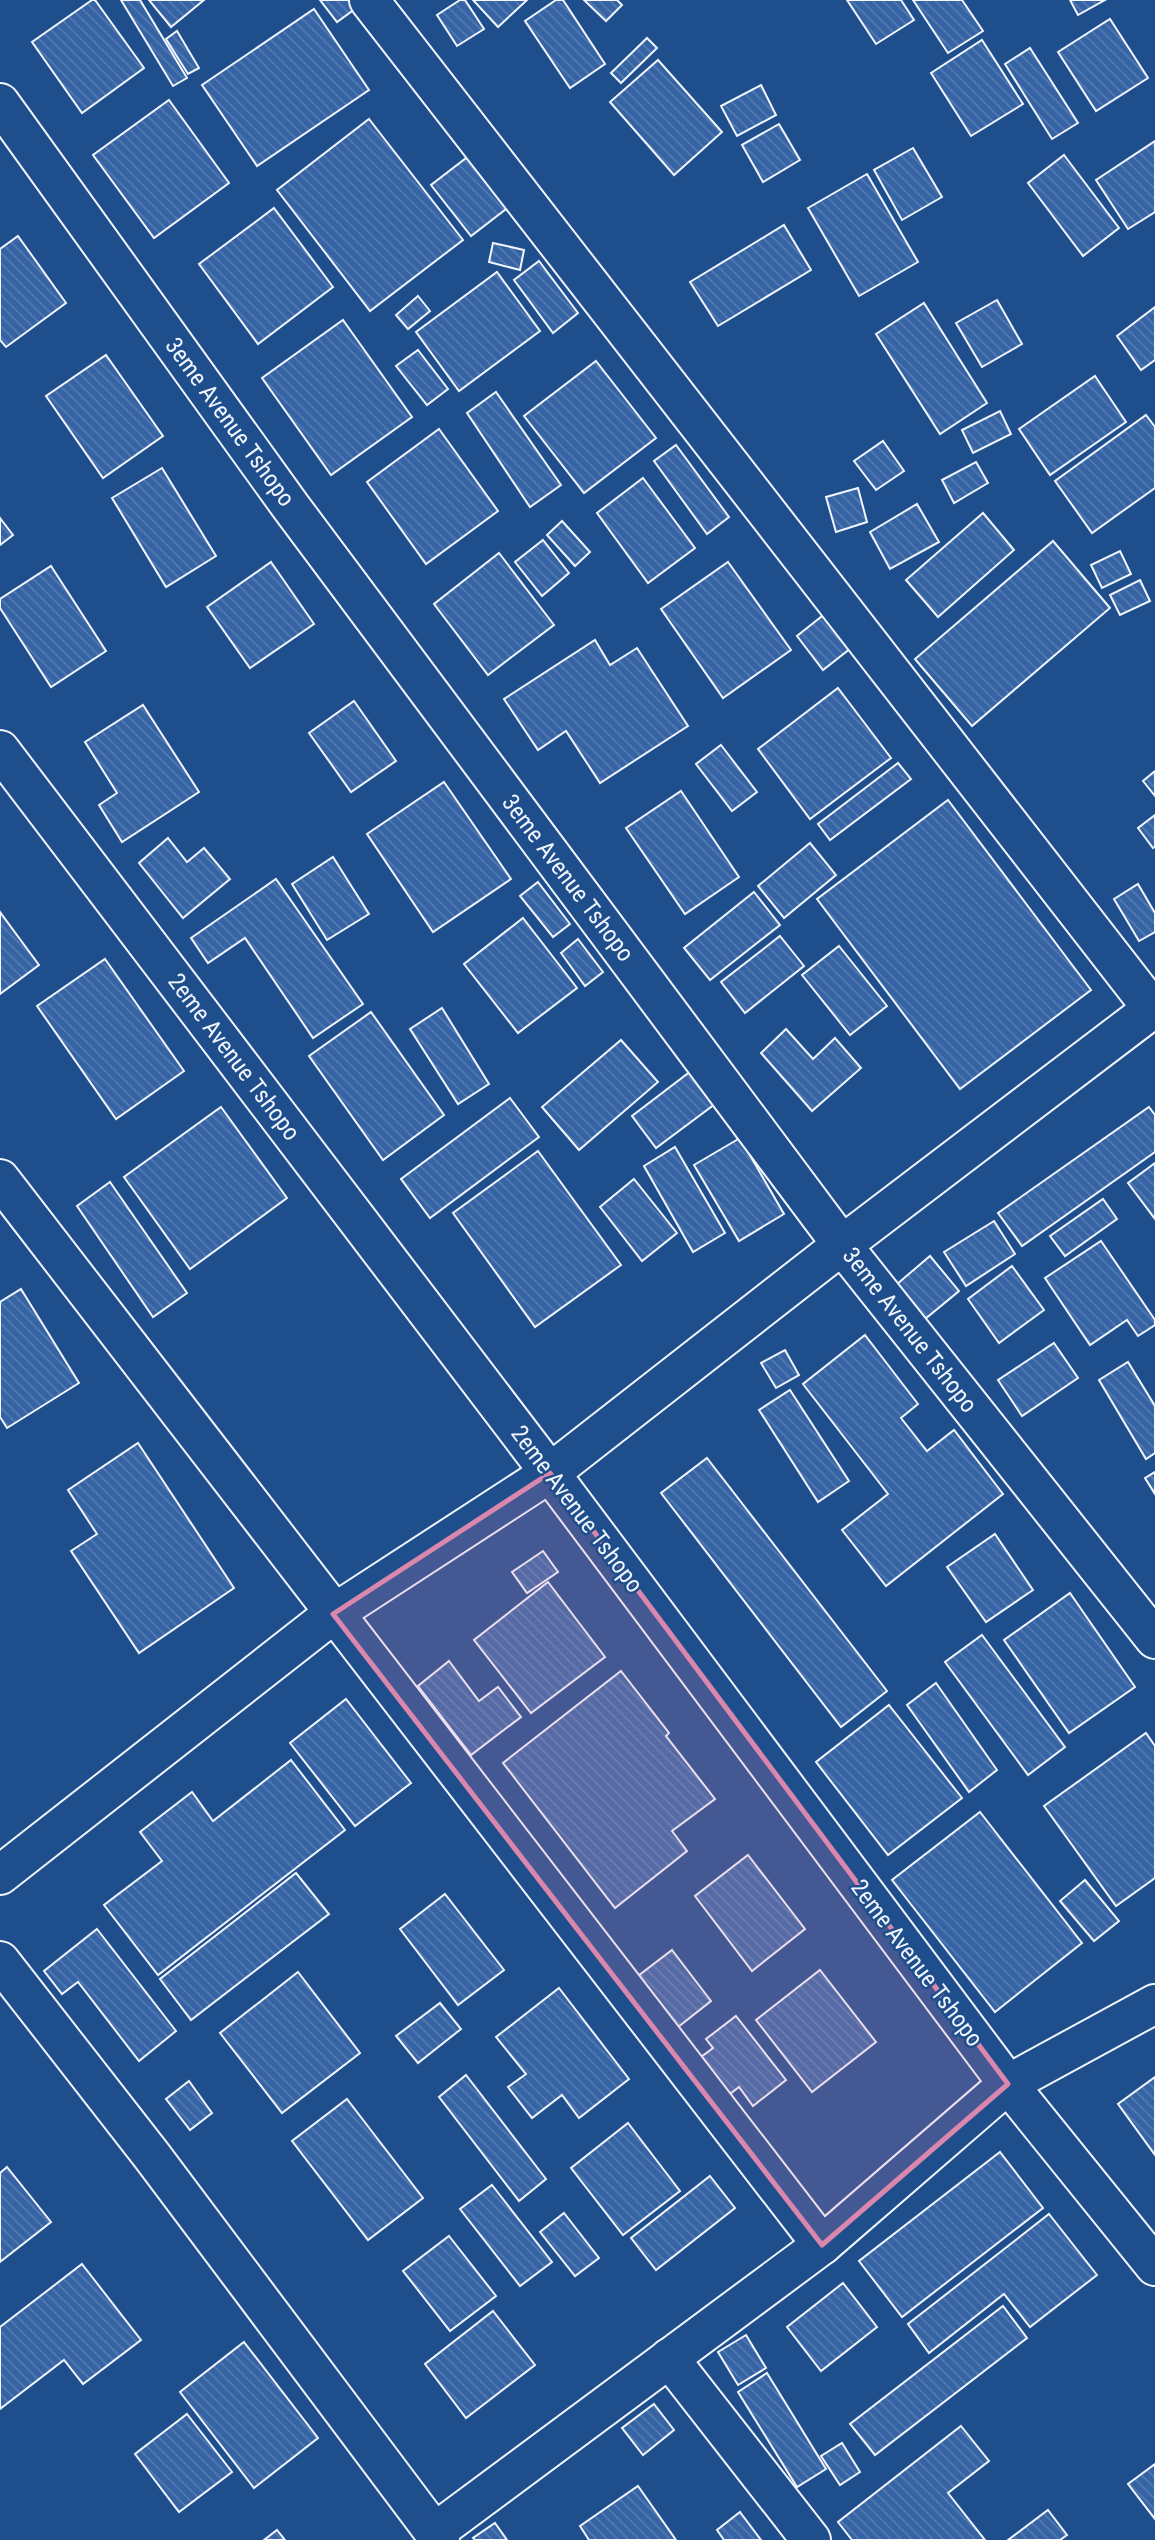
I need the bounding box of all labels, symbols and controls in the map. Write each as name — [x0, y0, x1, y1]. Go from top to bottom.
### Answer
street label: 3eme Avenue Tshopo — [159, 332, 301, 512]
street label: 3eme Avenue Tshopo — [496, 789, 640, 967]
street label: 2eme Avenue Tshopo — [162, 968, 306, 1146]
street label: 3eme Avenue Tshopo — [837, 1242, 983, 1418]
street label: 2eme Avenue Tshopo — [505, 1420, 649, 1598]
street label: 2eme Avenue Tshopo — [845, 1874, 989, 2052]

